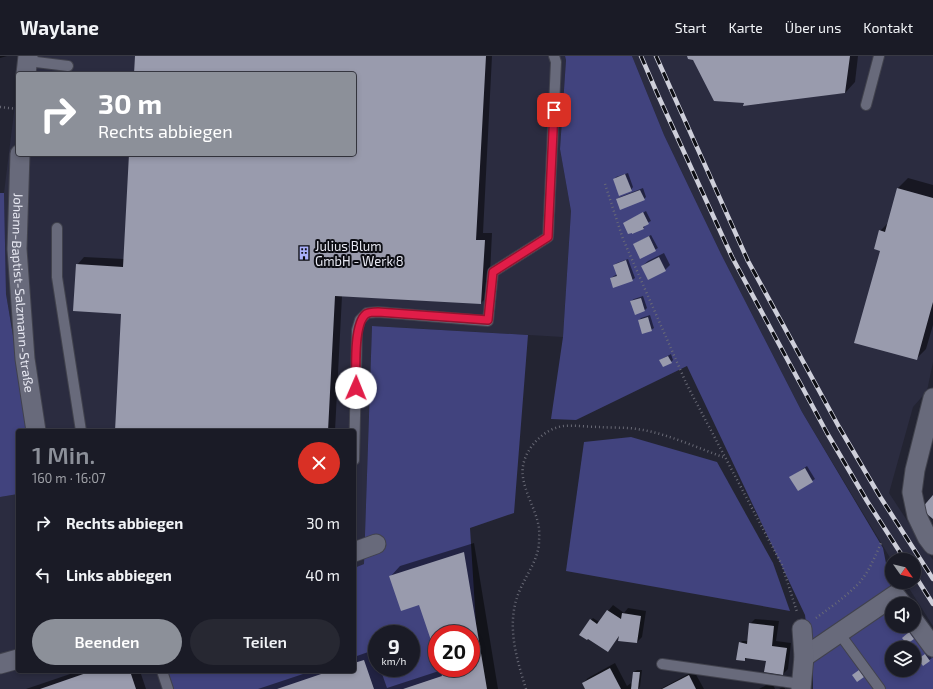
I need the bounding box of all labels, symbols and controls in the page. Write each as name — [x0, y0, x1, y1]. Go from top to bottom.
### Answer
text: Waylane — [20, 16, 99, 39]
text: Start — [675, 19, 706, 36]
text: Karte — [728, 19, 763, 36]
text: Über uns — [785, 19, 841, 36]
text: Kontakt — [863, 19, 913, 36]
text: 30 m — [98, 86, 162, 120]
icon: right — [32, 88, 84, 140]
pin — [537, 93, 571, 127]
icon: arrive — [543, 99, 565, 121]
text: Rechts abbiegen — [98, 120, 233, 142]
street label: Johann-Baptist-Salzmann-Straße — [9, 193, 38, 394]
place label: Julius Blum GmbH - Werk 8 — [315, 238, 404, 269]
building icon: Julius Blum GmbH - Werk 8 — [296, 245, 312, 261]
position arrow — [335, 367, 377, 409]
text: 1 Min. — [32, 440, 95, 469]
button: close — [298, 442, 340, 484]
text: 160 m · 16:07 — [32, 470, 106, 486]
icon: right — [32, 512, 54, 534]
text: Rechts abbiegen — [66, 514, 183, 532]
text: 30 m — [306, 514, 340, 532]
north arrow — [885, 553, 921, 589]
map controls — [885, 553, 921, 677]
icon: left — [32, 564, 54, 586]
text: Links abbiegen — [66, 566, 172, 584]
text: 40 m — [305, 566, 340, 584]
button: sound — [885, 597, 921, 633]
button: Beenden — [32, 619, 182, 665]
button: Teilen — [190, 619, 340, 665]
speed limit sign: 20 — [428, 625, 480, 677]
text: 9 — [388, 634, 400, 658]
button: layers — [885, 641, 921, 677]
text: km/h — [382, 655, 406, 667]

